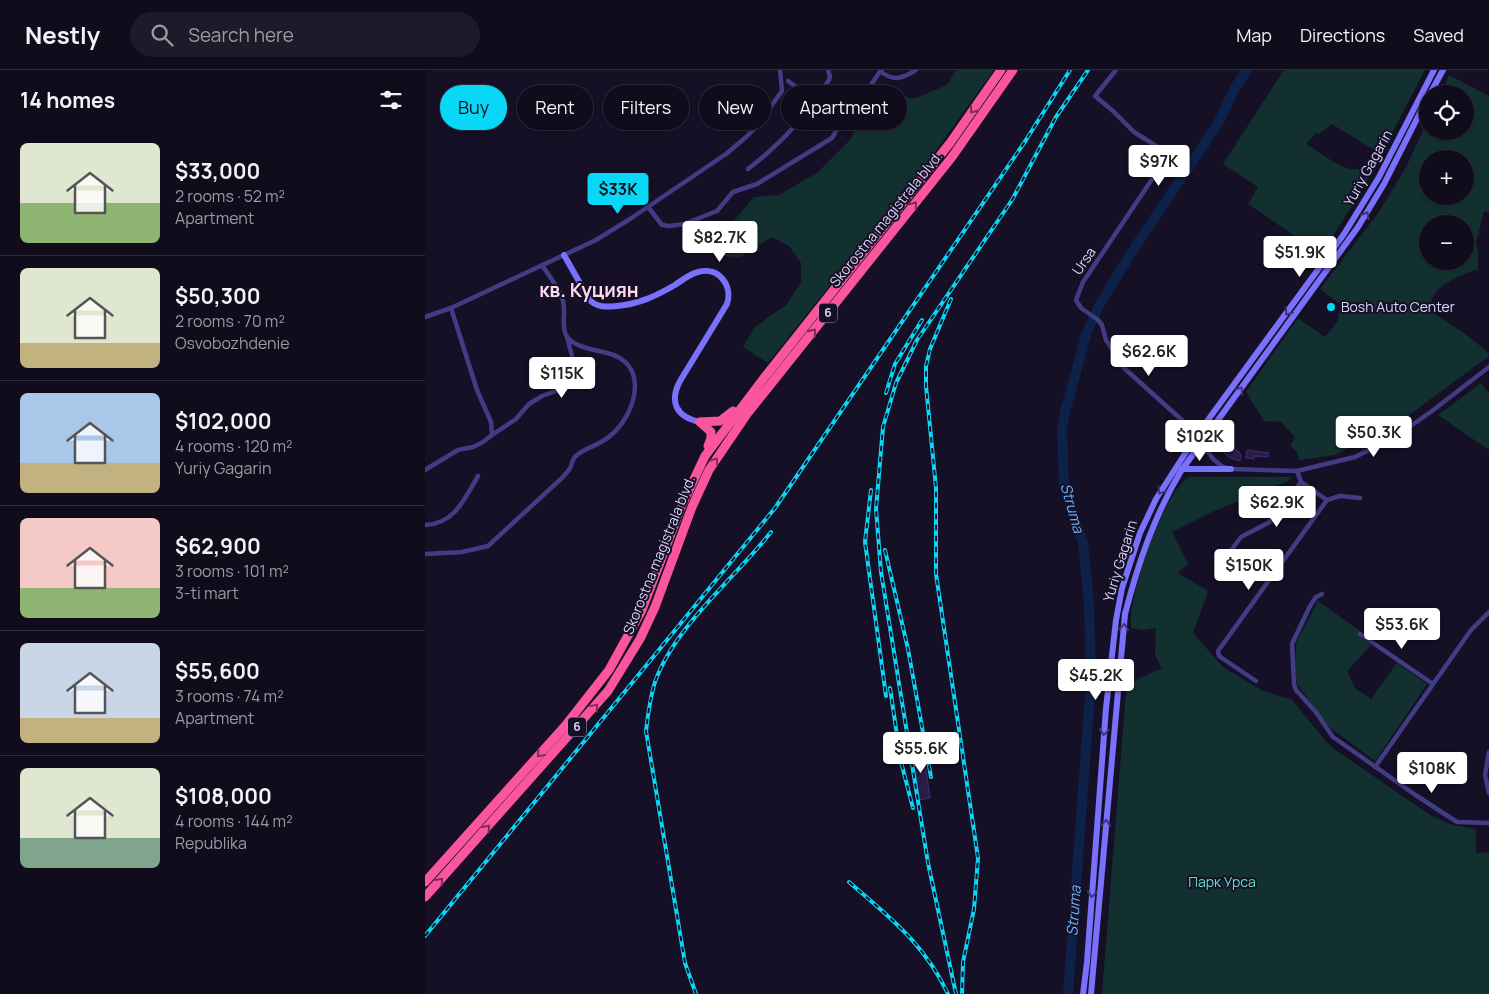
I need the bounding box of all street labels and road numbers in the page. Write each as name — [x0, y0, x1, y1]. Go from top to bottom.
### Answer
street label: Yuriy Gagarin — [1339, 126, 1396, 209]
street label: Skorostna magistrala blvd. — [825, 147, 946, 291]
street label: Ursa — [1067, 243, 1100, 278]
road number: 6 — [819, 304, 837, 322]
street label: Skorostna magistrala blvd. — [618, 473, 699, 637]
street label: Yuriy Gagarin — [1098, 518, 1141, 604]
road number: 6 — [568, 718, 586, 736]

